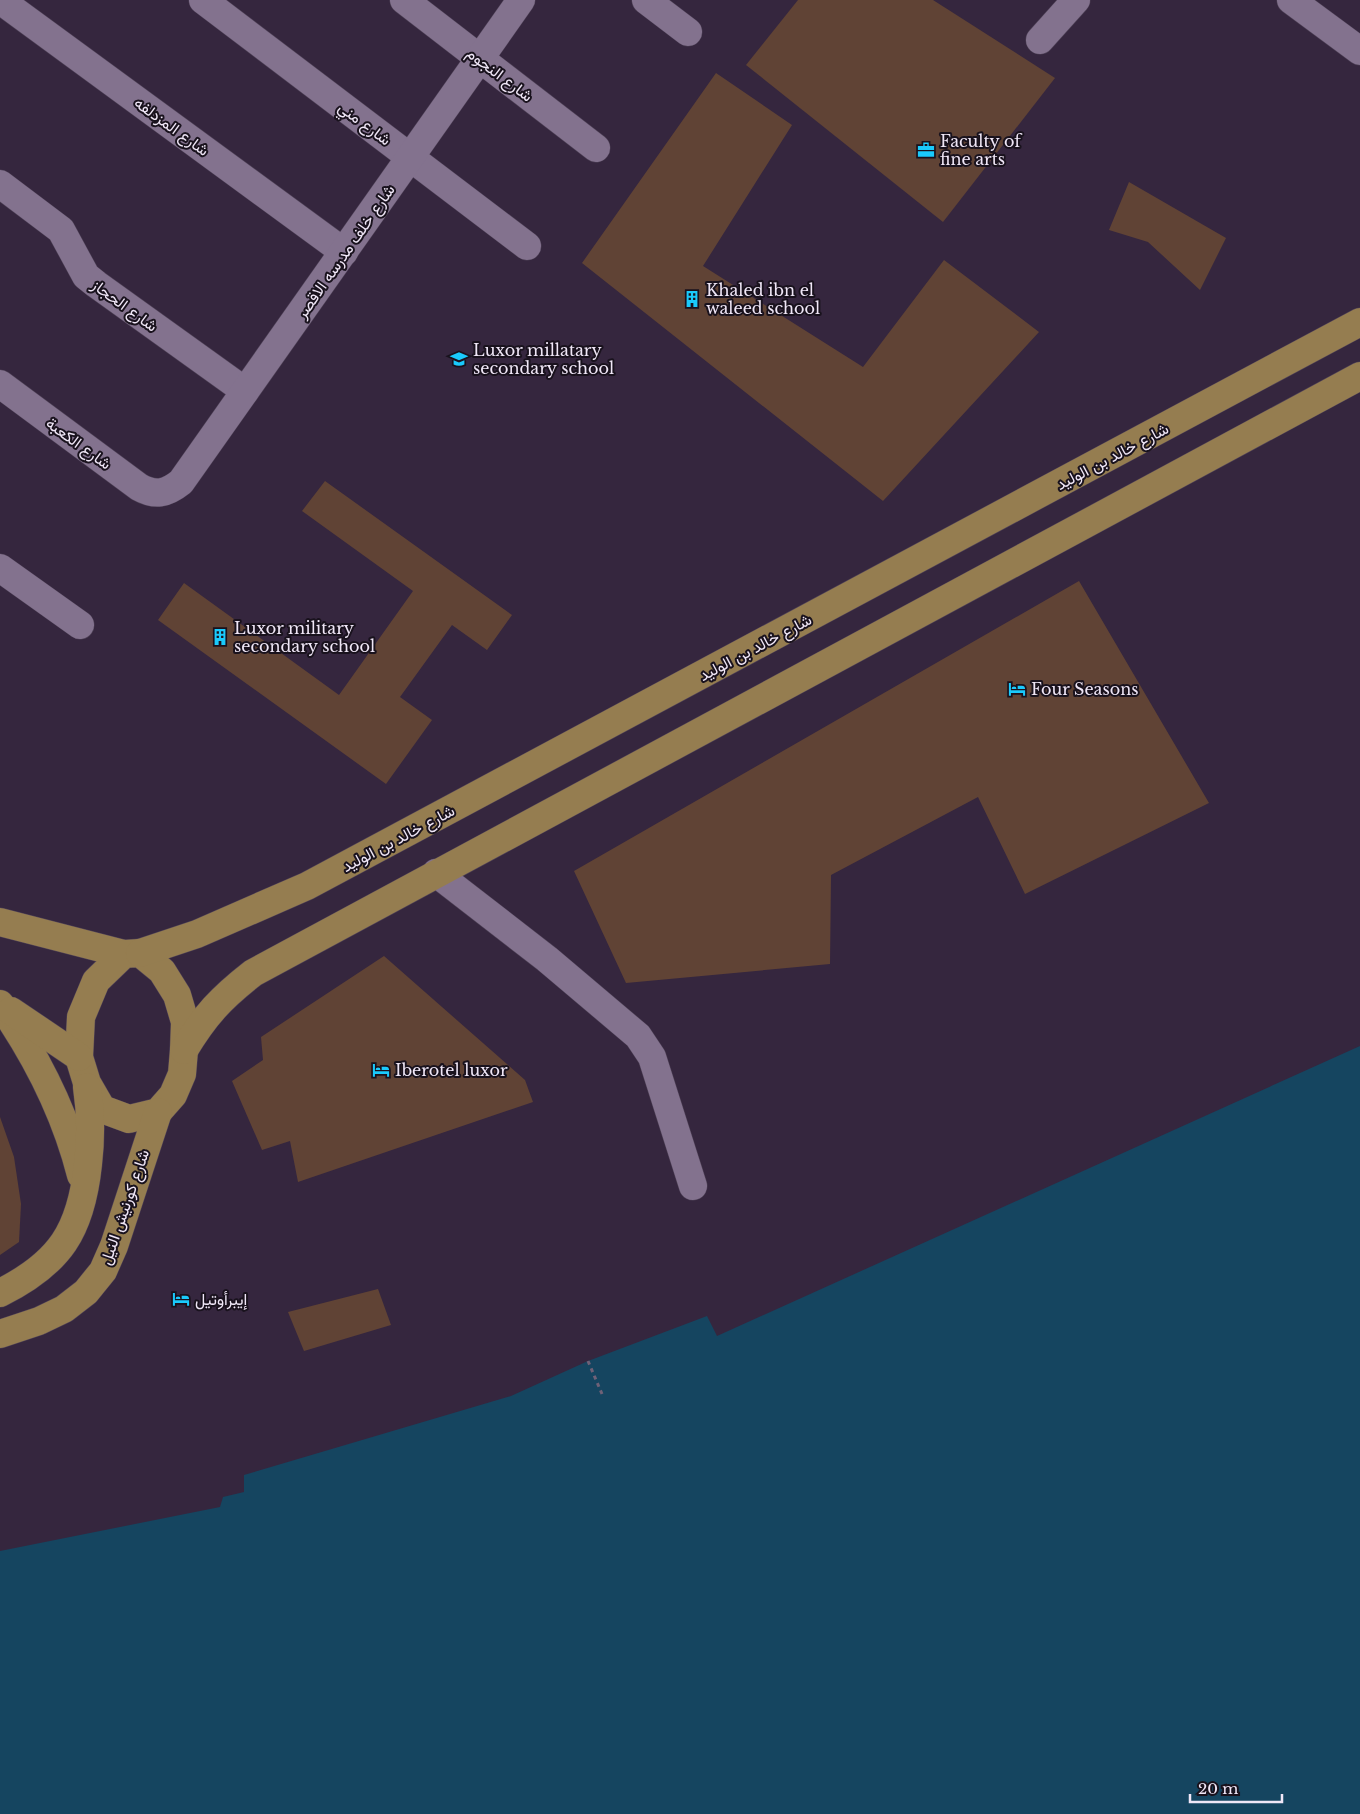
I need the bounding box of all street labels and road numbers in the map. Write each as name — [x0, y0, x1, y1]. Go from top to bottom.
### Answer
street label: شارع النجوم — [462, 43, 537, 107]
street label: شارع المزدلفه — [129, 92, 213, 161]
street label: شارع مني — [332, 97, 395, 153]
street label: شارع خلف مدرسه الاقصر — [291, 180, 400, 324]
street label: شارع الحجاز — [86, 274, 162, 337]
street label: شارع الكعبة — [41, 412, 116, 475]
street label: شارع خالد بن الوليد — [1052, 418, 1173, 496]
street label: شارع خالد بن الوليد — [695, 609, 816, 687]
street label: شارع خالد بن الوليد — [338, 800, 459, 878]
street label: شارع كورنيش النيل — [95, 1147, 155, 1268]

